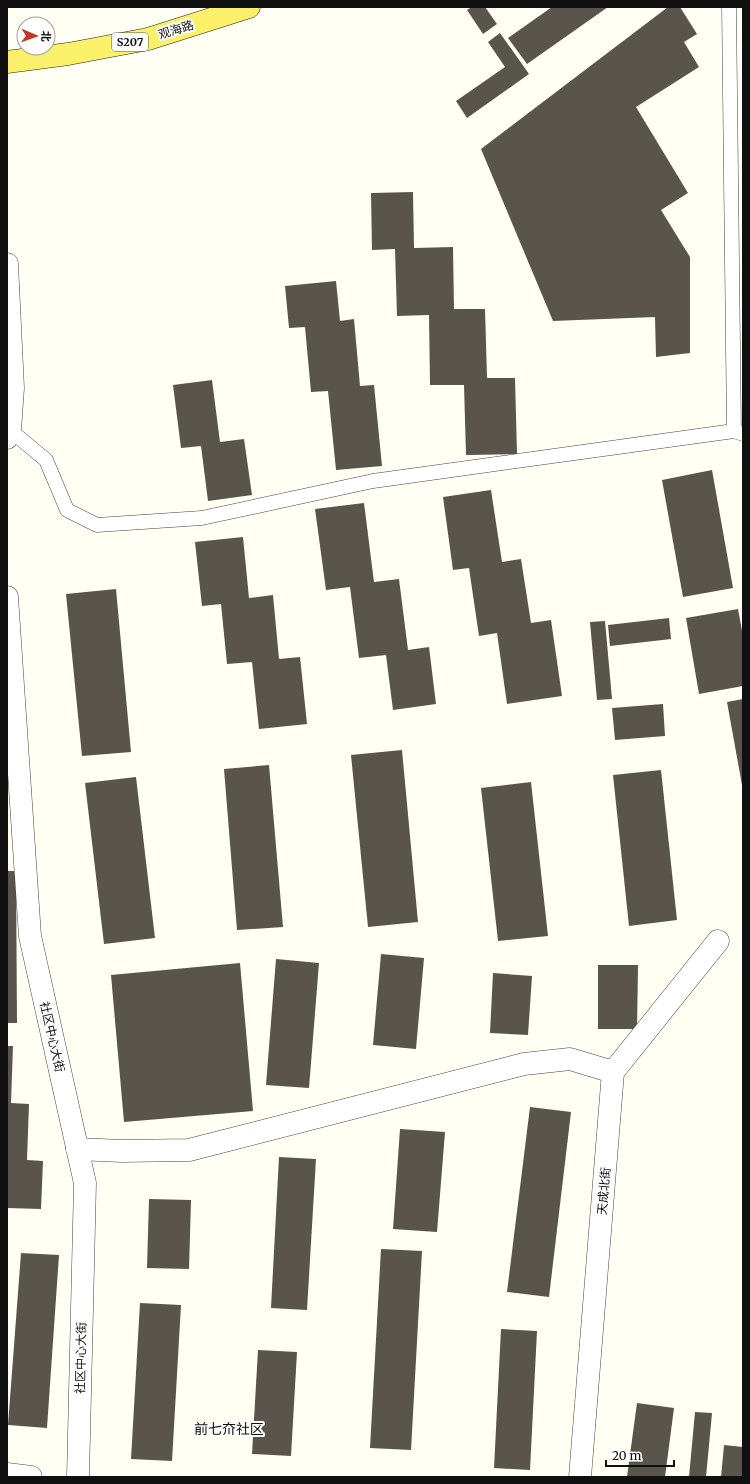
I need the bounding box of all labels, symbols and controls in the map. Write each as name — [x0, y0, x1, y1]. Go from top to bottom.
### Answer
north arrow — [16, 16, 56, 56]
street label: 观海路 — [156, 17, 195, 42]
text: 北 — [39, 31, 53, 42]
road number: S207 — [112, 33, 148, 51]
street label: 社区中心大街 — [37, 1000, 68, 1074]
street label: 天成北街 — [594, 1166, 613, 1216]
street label: 社区中心大街 — [72, 1322, 89, 1394]
district label: 前七夼社区 — [194, 1420, 264, 1438]
scale bar — [606, 1442, 674, 1468]
text: 20 m — [612, 1448, 641, 1463]

